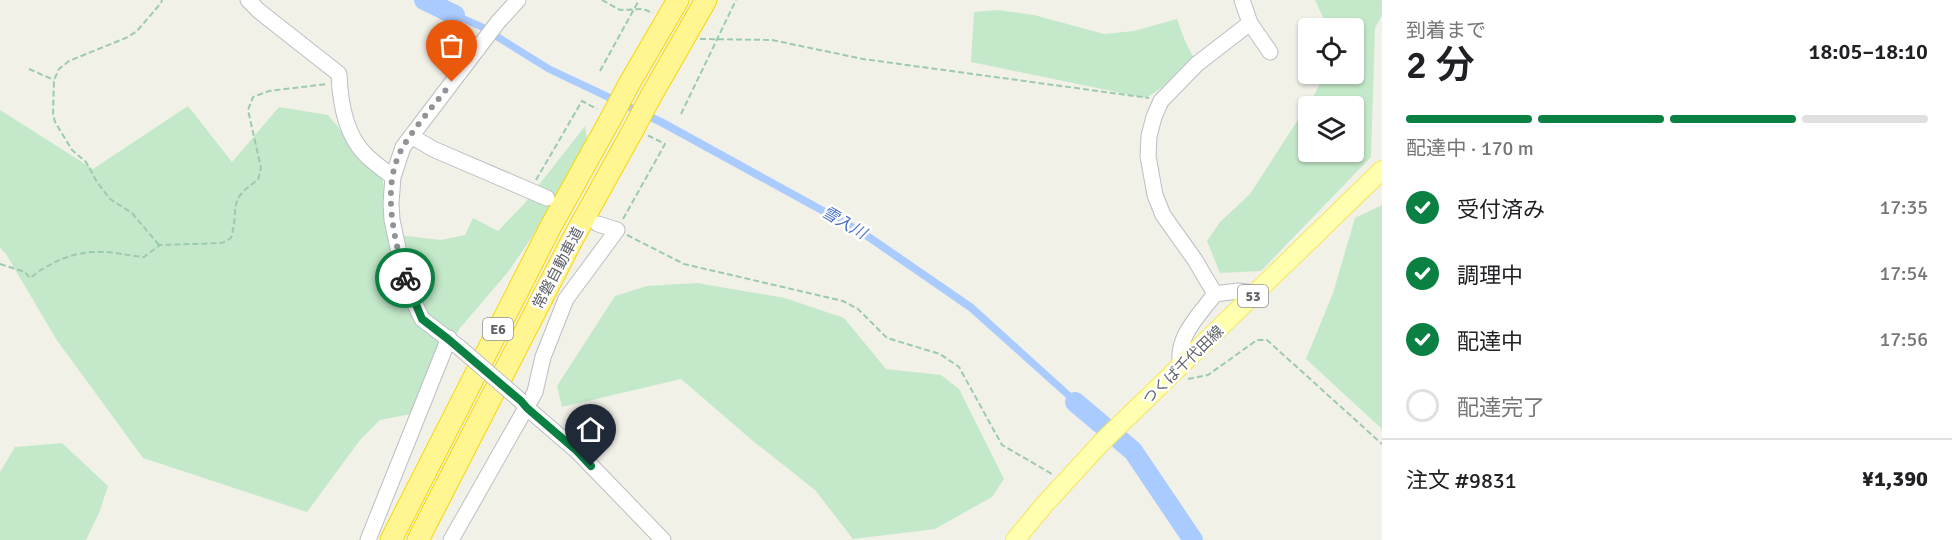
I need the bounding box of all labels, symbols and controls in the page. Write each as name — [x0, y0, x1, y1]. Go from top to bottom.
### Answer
map controls — [1298, 18, 1364, 162]
button: locate — [1298, 18, 1364, 84]
text: 到着まで — [1406, 18, 1486, 43]
pin — [426, 20, 477, 82]
icon: bag — [435, 29, 468, 62]
text: 18:05–18:10 — [1809, 38, 1928, 65]
text: 2 分 — [1406, 41, 1475, 89]
button: layers — [1298, 96, 1364, 162]
text: 配達中 · 170 m — [1406, 136, 1534, 161]
icon: check — [1406, 191, 1439, 224]
text: 17:35 — [1879, 195, 1928, 220]
text: 受付済み — [1457, 196, 1545, 223]
water label: 雪入川 — [818, 202, 872, 245]
street label: 常磐自動車道 — [529, 224, 587, 312]
courier — [375, 248, 435, 308]
icon: check — [1406, 257, 1439, 290]
text: 17:54 — [1879, 261, 1928, 286]
icon: bike — [389, 262, 422, 295]
text: 調理中 — [1457, 262, 1523, 289]
road number: 53 — [1238, 285, 1268, 307]
road number: E6 — [483, 318, 513, 340]
street label: つくば千代田線 — [1139, 322, 1227, 408]
icon: check — [1406, 323, 1439, 356]
text: 17:56 — [1879, 327, 1928, 352]
text: 配達中 — [1457, 328, 1523, 355]
text: 配達完了 — [1457, 394, 1545, 421]
pin — [565, 404, 616, 466]
icon: home — [574, 413, 607, 446]
text: ¥1,390 — [1862, 465, 1928, 492]
text: 注文 #9831 — [1406, 467, 1517, 494]

